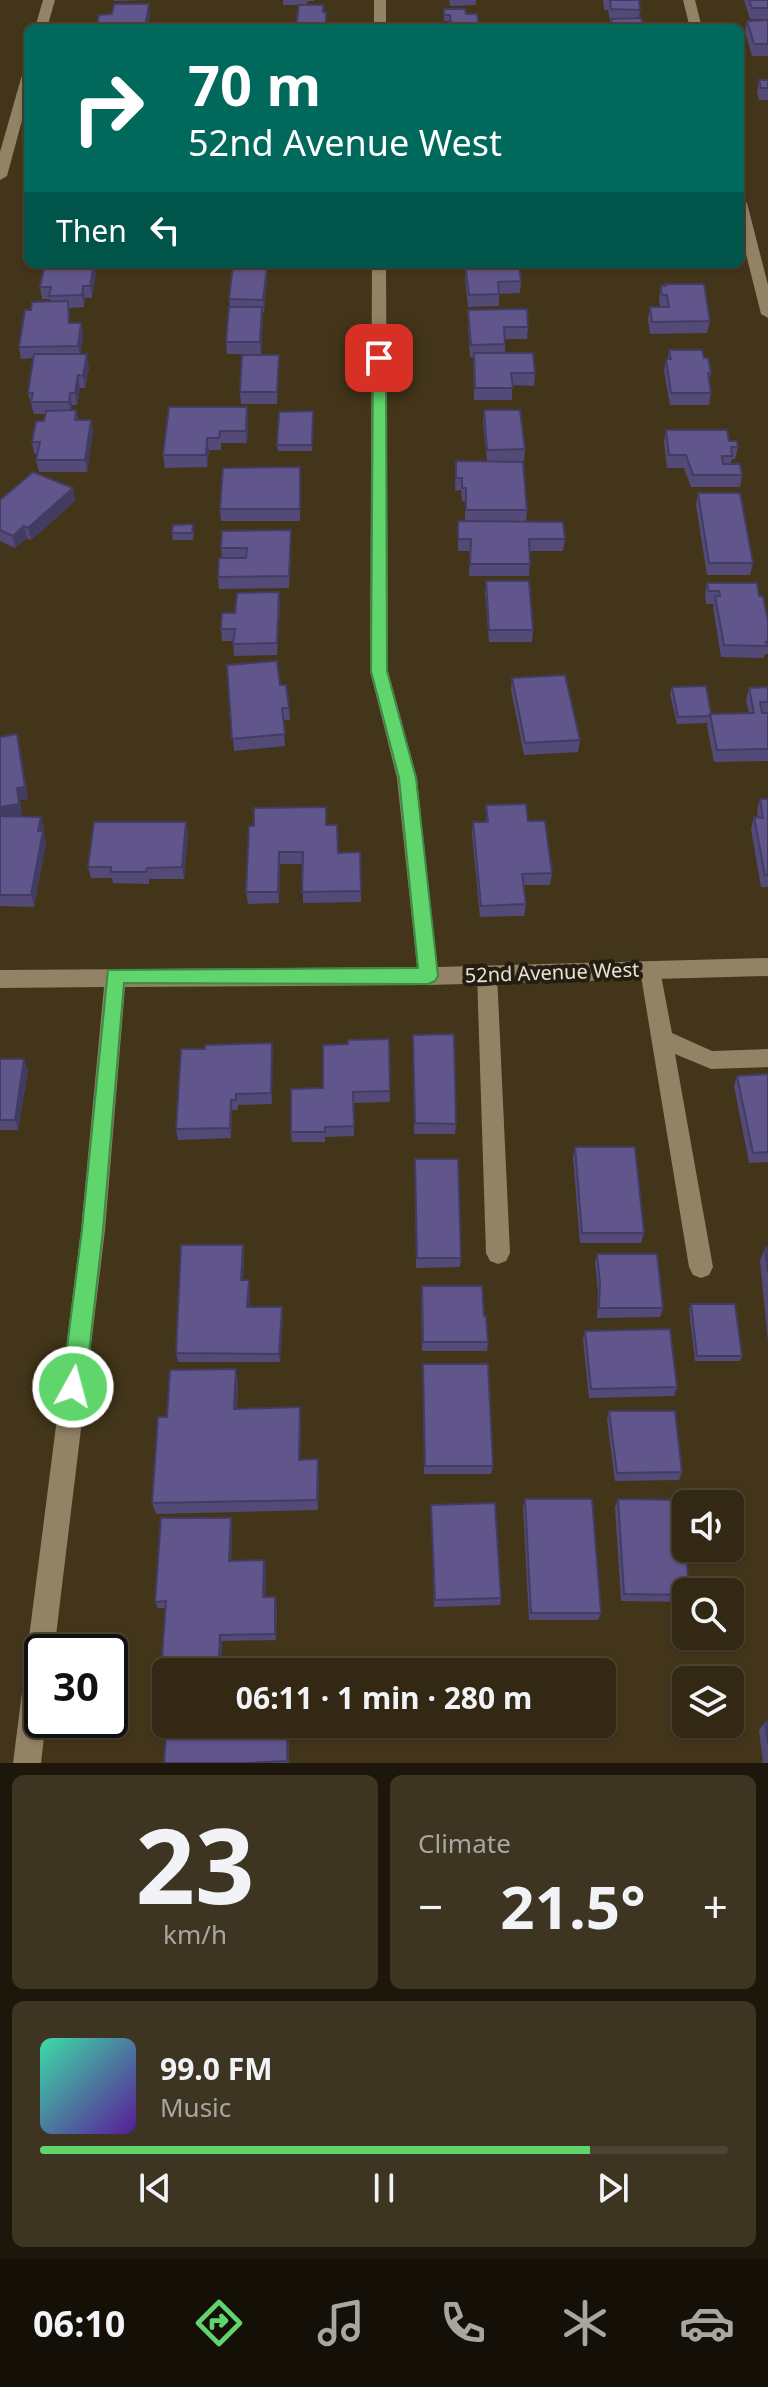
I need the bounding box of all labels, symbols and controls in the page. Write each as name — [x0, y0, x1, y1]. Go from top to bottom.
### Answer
text: 70 m — [188, 46, 321, 122]
icon: right — [56, 56, 160, 160]
text: 52nd Avenue West — [188, 118, 502, 167]
icon: left — [143, 208, 187, 252]
text: Then — [56, 210, 127, 251]
pin — [345, 324, 413, 392]
icon: arrive — [357, 336, 401, 380]
street label: 52nd Avenue West — [464, 955, 640, 989]
position arrow — [31, 1345, 115, 1429]
map controls — [672, 1490, 744, 1738]
button: sound — [672, 1490, 744, 1562]
button: search — [672, 1578, 744, 1650]
speed limit sign: 30 — [24, 1634, 128, 1738]
button: layers — [672, 1666, 744, 1738]
text: 06:11 · 1 min · 280 m — [236, 1677, 532, 1718]
text: 23 — [136, 1793, 254, 1934]
text: Climate — [418, 1825, 511, 1861]
text: 21.5° — [500, 1865, 646, 1947]
text: − — [418, 1876, 443, 1936]
text: + — [703, 1876, 728, 1936]
text: km/h — [163, 1916, 227, 1952]
text: 99.0 FM — [160, 2048, 272, 2089]
text: Music — [160, 2089, 231, 2125]
icon: previous — [133, 2166, 177, 2210]
icon: pause — [362, 2166, 406, 2210]
icon: next — [591, 2166, 635, 2210]
icon: directions — [191, 2295, 247, 2351]
icon: music — [313, 2295, 369, 2351]
icon: phone — [435, 2295, 491, 2351]
icon: climate — [557, 2295, 613, 2351]
icon: car — [679, 2295, 735, 2351]
text: 06:10 — [33, 2299, 125, 2348]

